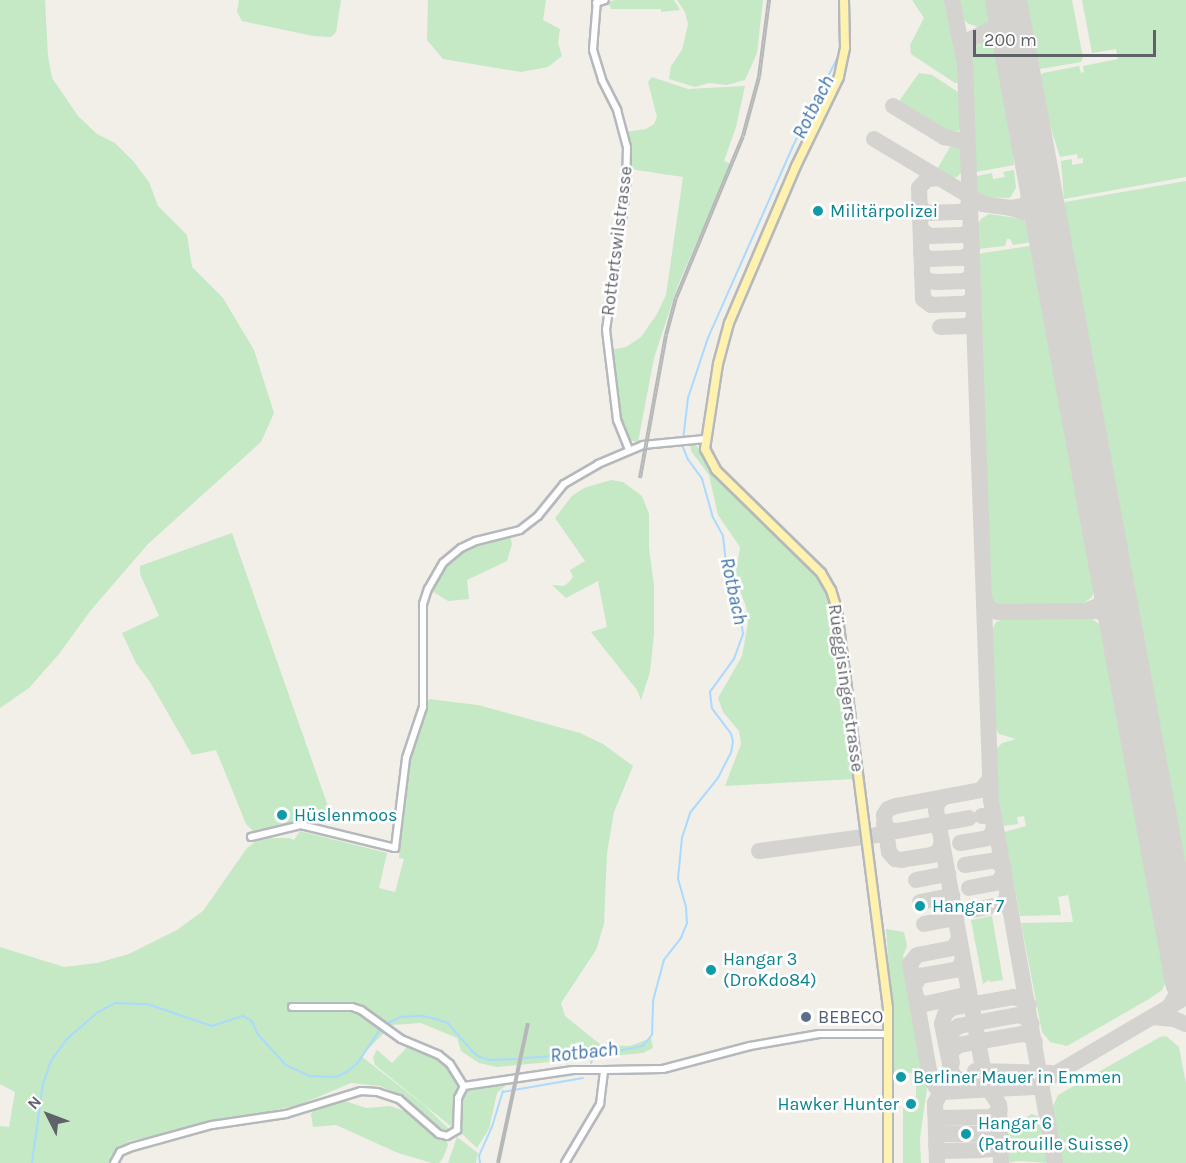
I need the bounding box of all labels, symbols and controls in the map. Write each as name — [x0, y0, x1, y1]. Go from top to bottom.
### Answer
scale bar — [976, 18, 1159, 56]
text: 200 m — [984, 29, 1037, 51]
water label: Rotbach — [787, 71, 839, 143]
street label: Rottertswilstrasse — [597, 165, 637, 317]
place label: Militärpolizei — [830, 200, 938, 222]
marker: Militärpolizei — [811, 204, 825, 218]
water label: Rotbach — [715, 555, 753, 627]
street label: Rüeggisingerstrasse — [824, 603, 868, 773]
place label: Hüslenmoos — [294, 804, 398, 826]
marker: Hüslenmoos — [275, 808, 289, 822]
place label: Hangar 7 — [932, 895, 1004, 917]
marker: Hangar 7 — [913, 899, 927, 913]
place label: Hangar 3 (DroKdo84) — [723, 949, 817, 992]
marker: Hangar 3 (DroKdo84) — [704, 963, 718, 977]
place label: BEBECO — [818, 1006, 883, 1028]
marker: BEBECO — [799, 1010, 813, 1024]
water label: Rotbach — [549, 1036, 619, 1068]
place label: Berliner Mauer in Emmen — [913, 1066, 1122, 1088]
marker: Berliner Mauer in Emmen — [894, 1070, 908, 1084]
north arrow — [18, 1085, 78, 1145]
text: N — [23, 1092, 45, 1113]
place label: Hawker Hunter — [778, 1093, 899, 1115]
marker: Hawker Hunter — [904, 1097, 918, 1111]
place label: Hangar 6 (Patrouille Suisse) — [978, 1113, 1129, 1156]
marker: Hangar 6 (Patrouille Suisse) — [959, 1127, 973, 1141]

